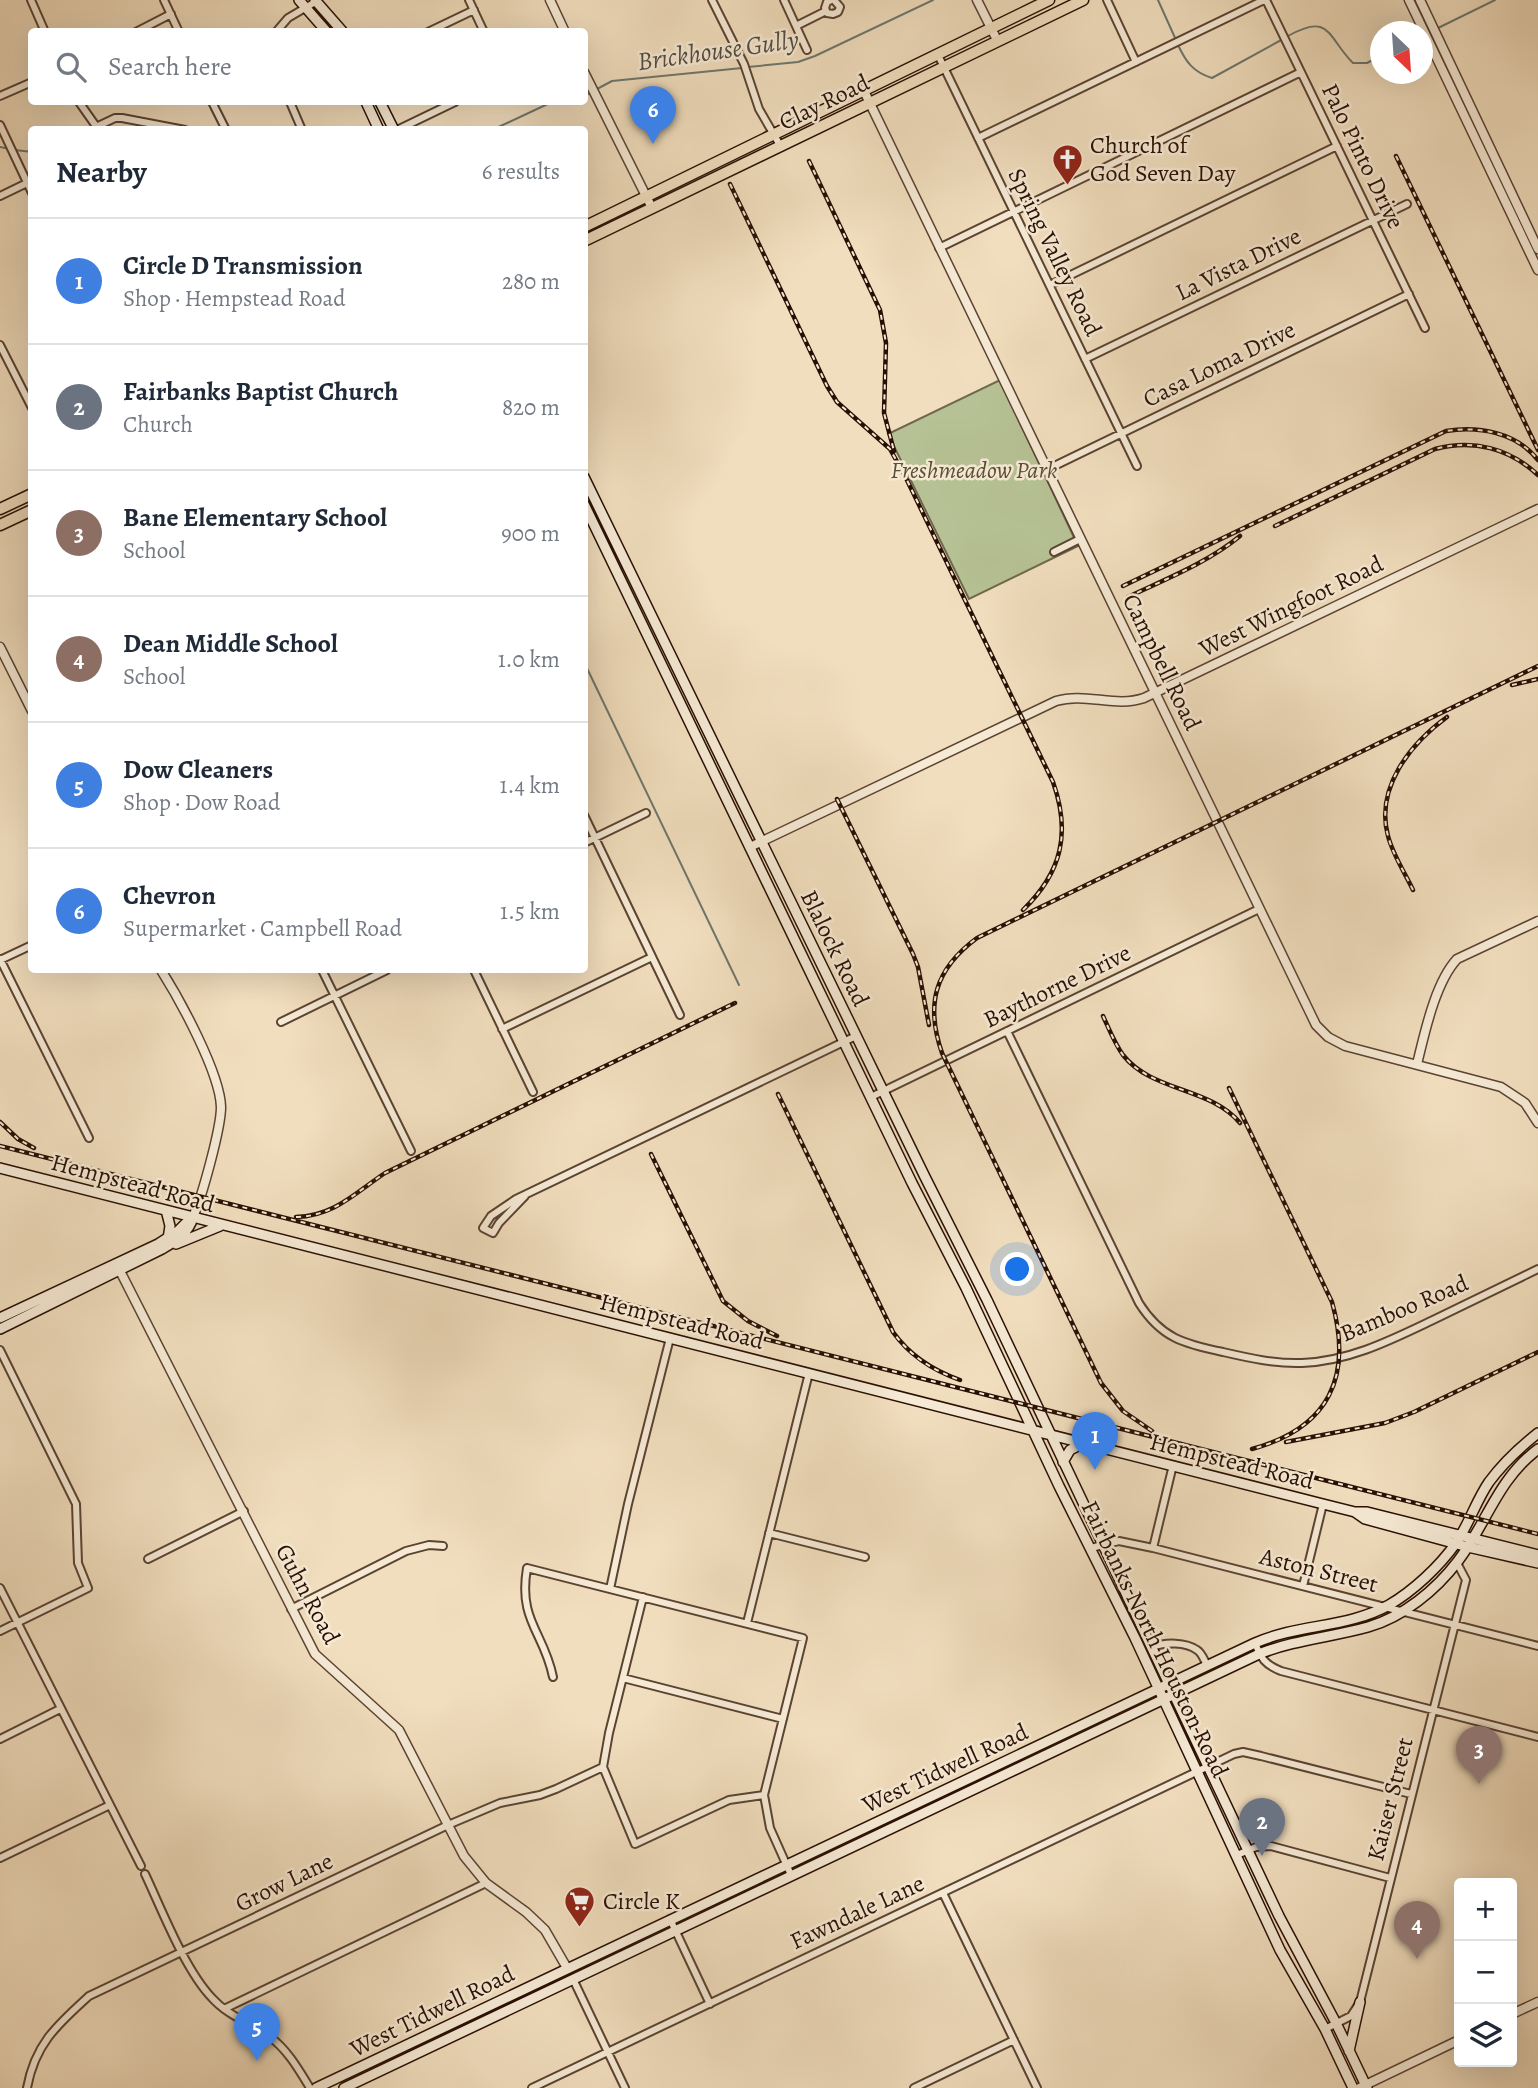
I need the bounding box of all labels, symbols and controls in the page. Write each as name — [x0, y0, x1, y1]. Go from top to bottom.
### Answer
north arrow — [1370, 21, 1433, 84]
water label: Brickhouse Gully — [635, 22, 801, 79]
search box — [28, 28, 588, 105]
icon: search — [52, 48, 90, 86]
text: Search here — [108, 49, 232, 84]
street label: Clay Road — [773, 66, 875, 138]
street label: Palo Pinto Drive — [1314, 78, 1412, 234]
pin: 6 — [630, 86, 676, 144]
place label: Church of God Seven Day — [1090, 129, 1236, 189]
church icon: Church of God Seven Day — [1050, 142, 1084, 186]
text: Nearby — [56, 152, 147, 192]
text: 6 results — [482, 156, 560, 187]
street label: Spring Valley Road — [1000, 163, 1110, 341]
street label: La Vista Drive — [1170, 220, 1306, 308]
text: Circle D Transmission — [123, 248, 363, 283]
text: 1 — [75, 266, 83, 297]
text: 280 m — [502, 266, 560, 297]
text: Shop · Hempstead Road — [123, 283, 346, 314]
street label: Casa Loma Drive — [1138, 313, 1300, 415]
text: Fairbanks Baptist Church — [123, 374, 398, 409]
text: 2 — [73, 392, 85, 423]
text: 820 m — [502, 392, 560, 423]
text: Church — [123, 409, 193, 440]
park label: Freshmeadow Park — [891, 454, 1058, 486]
text: Bane Elementary School — [123, 500, 387, 535]
text: 3 — [74, 518, 84, 549]
text: 900 m — [501, 518, 560, 549]
text: School — [123, 535, 185, 566]
street label: West Wingfoot Road — [1193, 548, 1388, 665]
street label: Campbell Road — [1115, 588, 1209, 736]
text: Dean Middle School — [123, 626, 338, 661]
text: 4 — [74, 644, 84, 675]
text: 1.0 km — [498, 644, 560, 675]
text: School — [123, 661, 185, 692]
text: Dow Cleaners — [123, 752, 273, 787]
text: 5 — [74, 770, 84, 801]
text: 1.4 km — [500, 770, 560, 801]
text: Shop · Dow Road — [123, 787, 280, 818]
text: Chevron — [123, 878, 216, 913]
street label: Blalock Road — [793, 884, 877, 1012]
text: 6 — [74, 896, 84, 927]
text: 1.5 km — [500, 896, 560, 927]
text: Supermarket · Campbell Road — [123, 913, 402, 944]
street label: Baythorne Drive — [978, 937, 1136, 1035]
street label: Hempstead Road — [48, 1146, 218, 1220]
your location — [1000, 1252, 1034, 1286]
street label: Bamboo Road — [1335, 1267, 1473, 1349]
street label: Hempstead Road — [597, 1285, 768, 1357]
pin: 1 — [1072, 1412, 1118, 1470]
street label: Hempstead Road — [1147, 1425, 1318, 1497]
street label: Fairbanks North Houston Road — [1074, 1495, 1236, 1783]
street label: Guhn Road — [268, 1538, 348, 1650]
street label: Aston Street — [1256, 1540, 1381, 1600]
street label: West Tidwell Road — [856, 1716, 1033, 1821]
pin: 3 — [1456, 1726, 1502, 1784]
street label: Kaiser Street — [1359, 1734, 1421, 1864]
pin: 2 — [1239, 1798, 1285, 1856]
street label: Grow Lane — [230, 1845, 338, 1919]
street label: Fawndale Lane — [785, 1867, 929, 1957]
map controls — [1454, 1878, 1517, 2067]
button: + — [1454, 1878, 1517, 1941]
supermarket icon: Circle K — [563, 1884, 597, 1928]
place label: Circle K — [603, 1885, 680, 1917]
pin: 4 — [1394, 1901, 1440, 1959]
button: − — [1454, 1941, 1517, 2004]
street label: West Tidwell Road — [343, 1957, 520, 2065]
pin: 5 — [234, 2003, 280, 2061]
button: layers — [1454, 2004, 1517, 2067]

